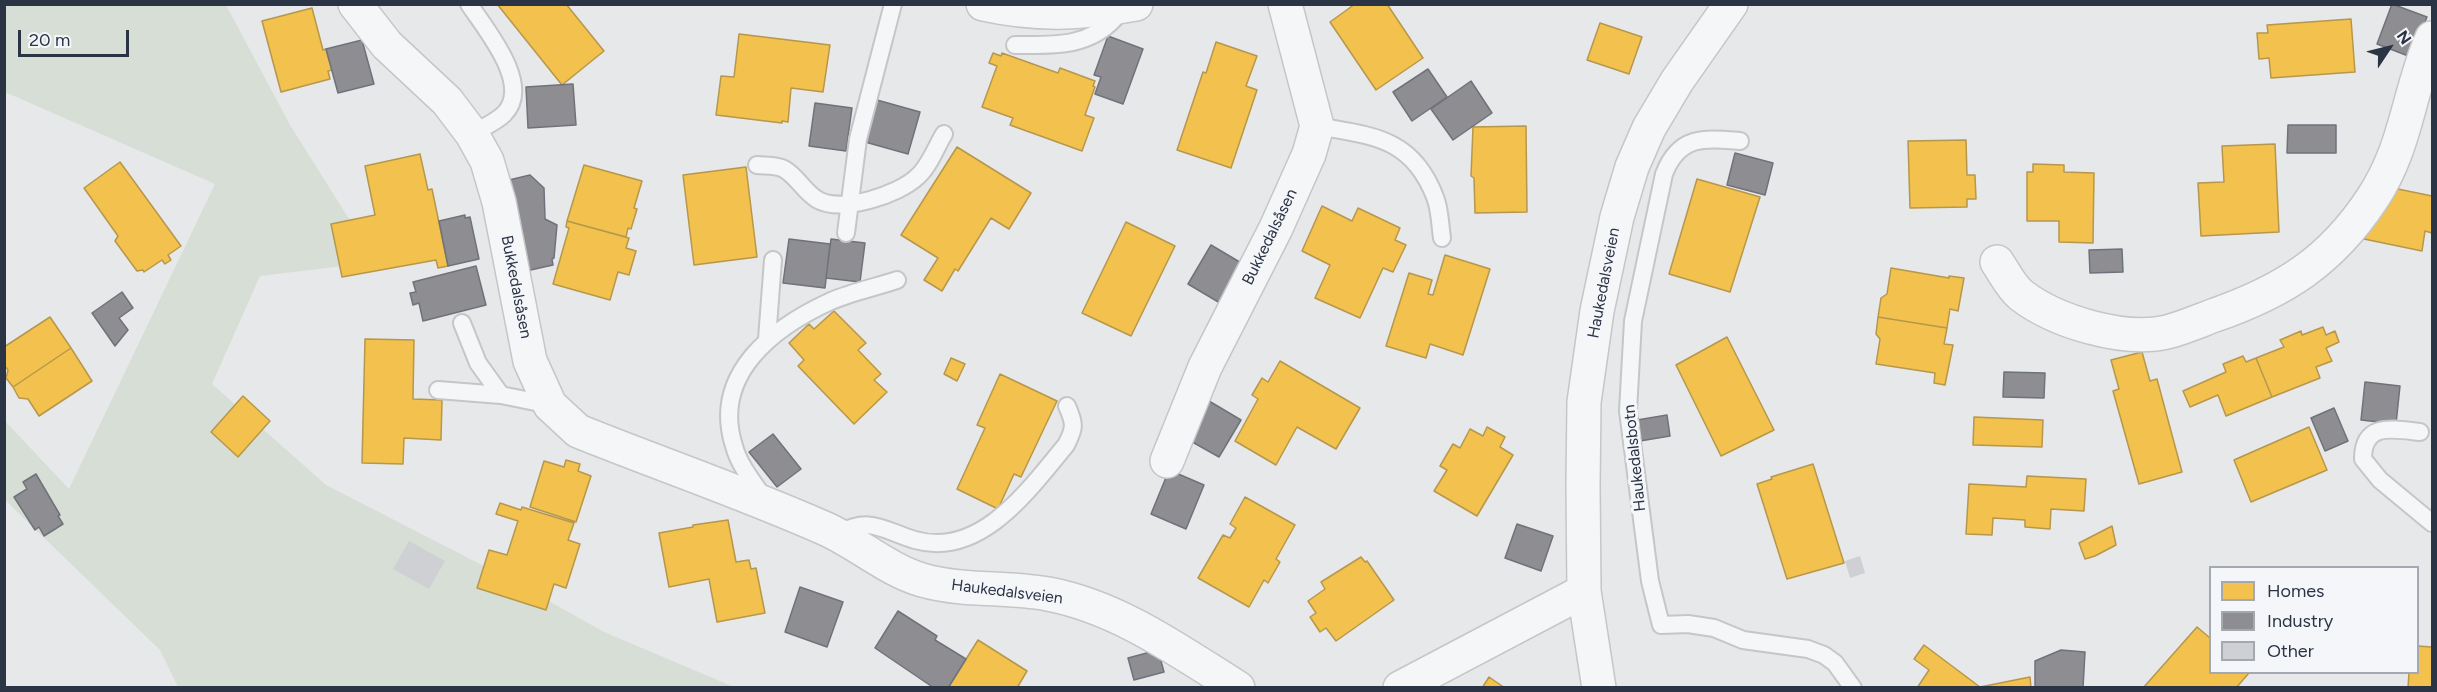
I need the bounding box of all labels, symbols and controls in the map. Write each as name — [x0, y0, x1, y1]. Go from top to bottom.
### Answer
scale bar — [21, 18, 132, 56]
north arrow — [2359, 18, 2419, 78]
text: N — [2393, 27, 2415, 48]
text: 20 m — [29, 29, 70, 51]
street label: Bukkedalsåsen — [1238, 186, 1302, 288]
street label: Haukedalsveien — [1584, 226, 1624, 340]
street label: Bukkedalsåsen — [497, 234, 535, 340]
street label: Haukedalsbotn — [1620, 404, 1650, 512]
legend — [2209, 566, 2419, 674]
street label: Haukedalsveien — [950, 576, 1064, 608]
text: Homes — [2267, 580, 2325, 602]
text: Industry — [2267, 610, 2333, 632]
text: Other — [2267, 640, 2314, 662]

